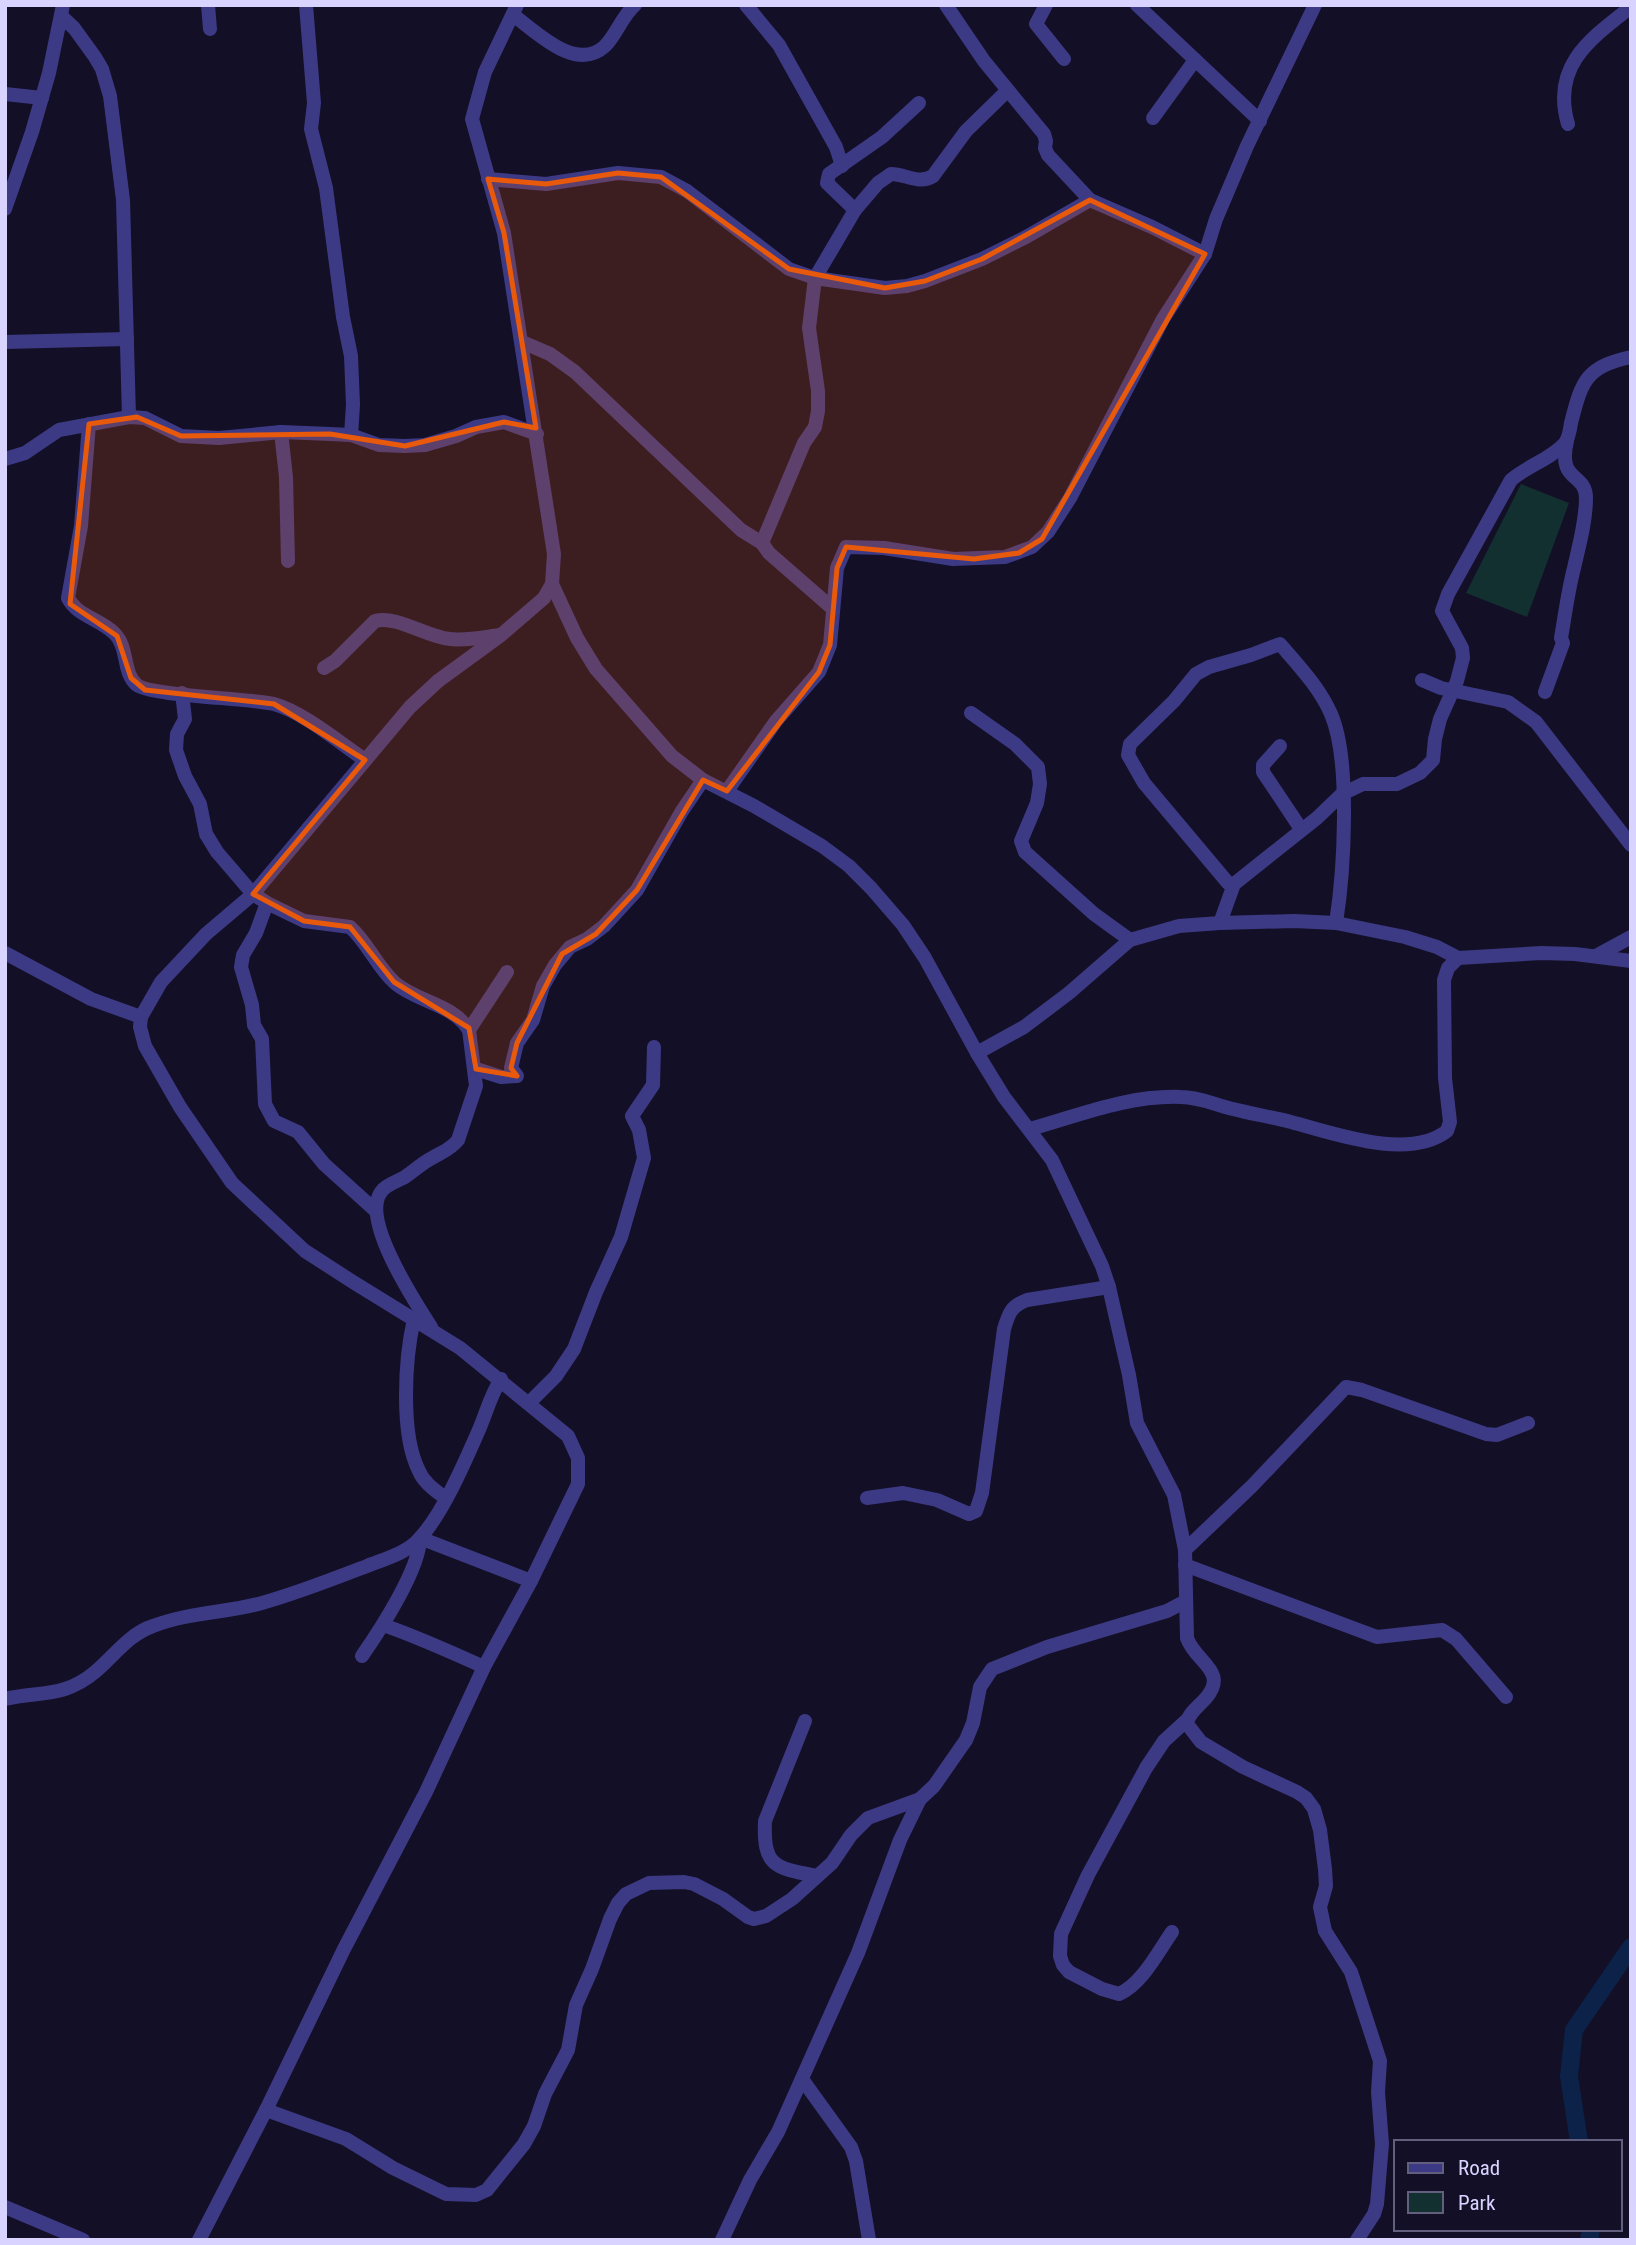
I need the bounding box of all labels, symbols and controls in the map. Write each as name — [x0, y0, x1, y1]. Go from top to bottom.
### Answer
legend — [1394, 2140, 1622, 2231]
text: Road — [1458, 2156, 1500, 2180]
text: Park — [1458, 2191, 1496, 2215]

